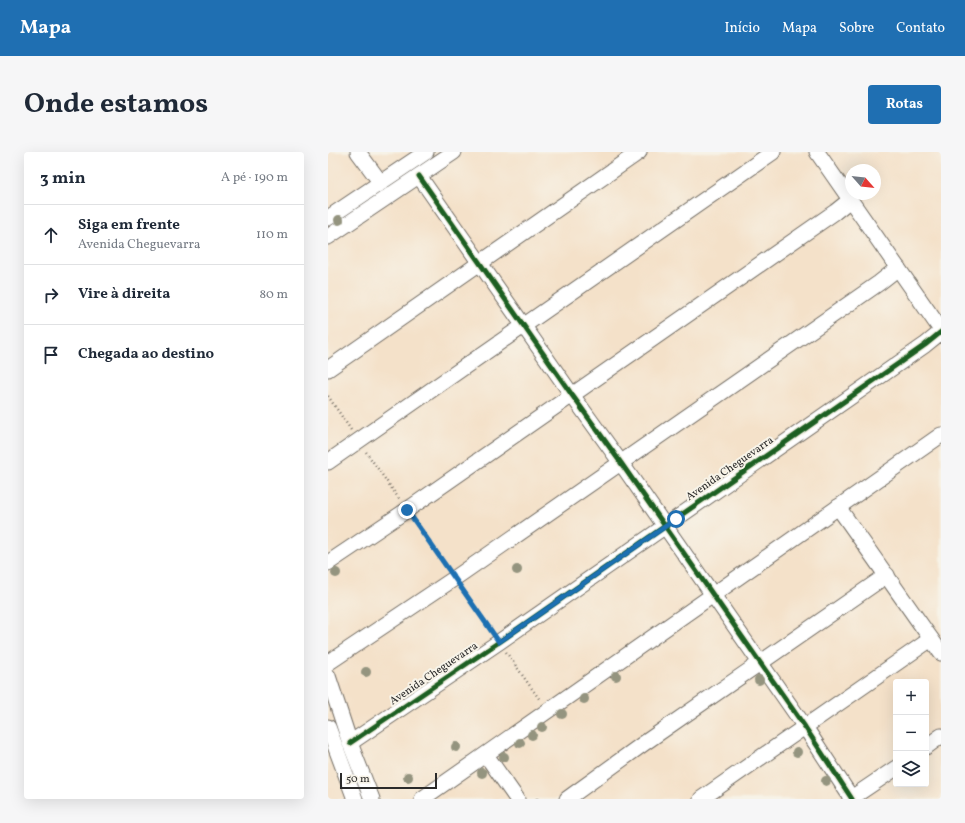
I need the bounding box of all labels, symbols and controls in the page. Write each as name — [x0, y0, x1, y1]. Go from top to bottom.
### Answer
text: Mapa — [20, 15, 71, 41]
text: Início — [724, 19, 760, 38]
text: Mapa — [782, 19, 817, 38]
text: Sobre — [839, 19, 874, 38]
text: Contato — [896, 19, 945, 38]
text: Onde estamos — [24, 85, 208, 124]
button: Rotas — [868, 85, 941, 124]
north arrow — [845, 164, 881, 200]
text: 3 min — [40, 167, 86, 190]
text: A pé · 190 m — [221, 169, 288, 187]
text: Siga em frente — [78, 215, 180, 236]
icon: ahead — [40, 224, 62, 246]
text: 110 m — [256, 226, 288, 244]
text: Avenida Cheguevarra — [78, 236, 200, 254]
icon: right — [40, 284, 62, 306]
text: Vire à direita — [78, 284, 170, 305]
text: 80 m — [259, 286, 288, 304]
icon: arrive — [40, 344, 62, 366]
text: Chegada ao destino — [78, 344, 214, 365]
street label: Avenida Cheguevarra — [683, 433, 777, 505]
route end — [398, 501, 416, 519]
route start — [667, 510, 685, 528]
street label: Avenida Cheguevarra — [387, 639, 482, 709]
map controls — [893, 679, 929, 787]
button: + — [893, 679, 929, 715]
button: − — [893, 715, 929, 751]
button: layers — [893, 751, 929, 787]
scale bar — [340, 771, 437, 790]
text: 50 m — [346, 772, 370, 787]

